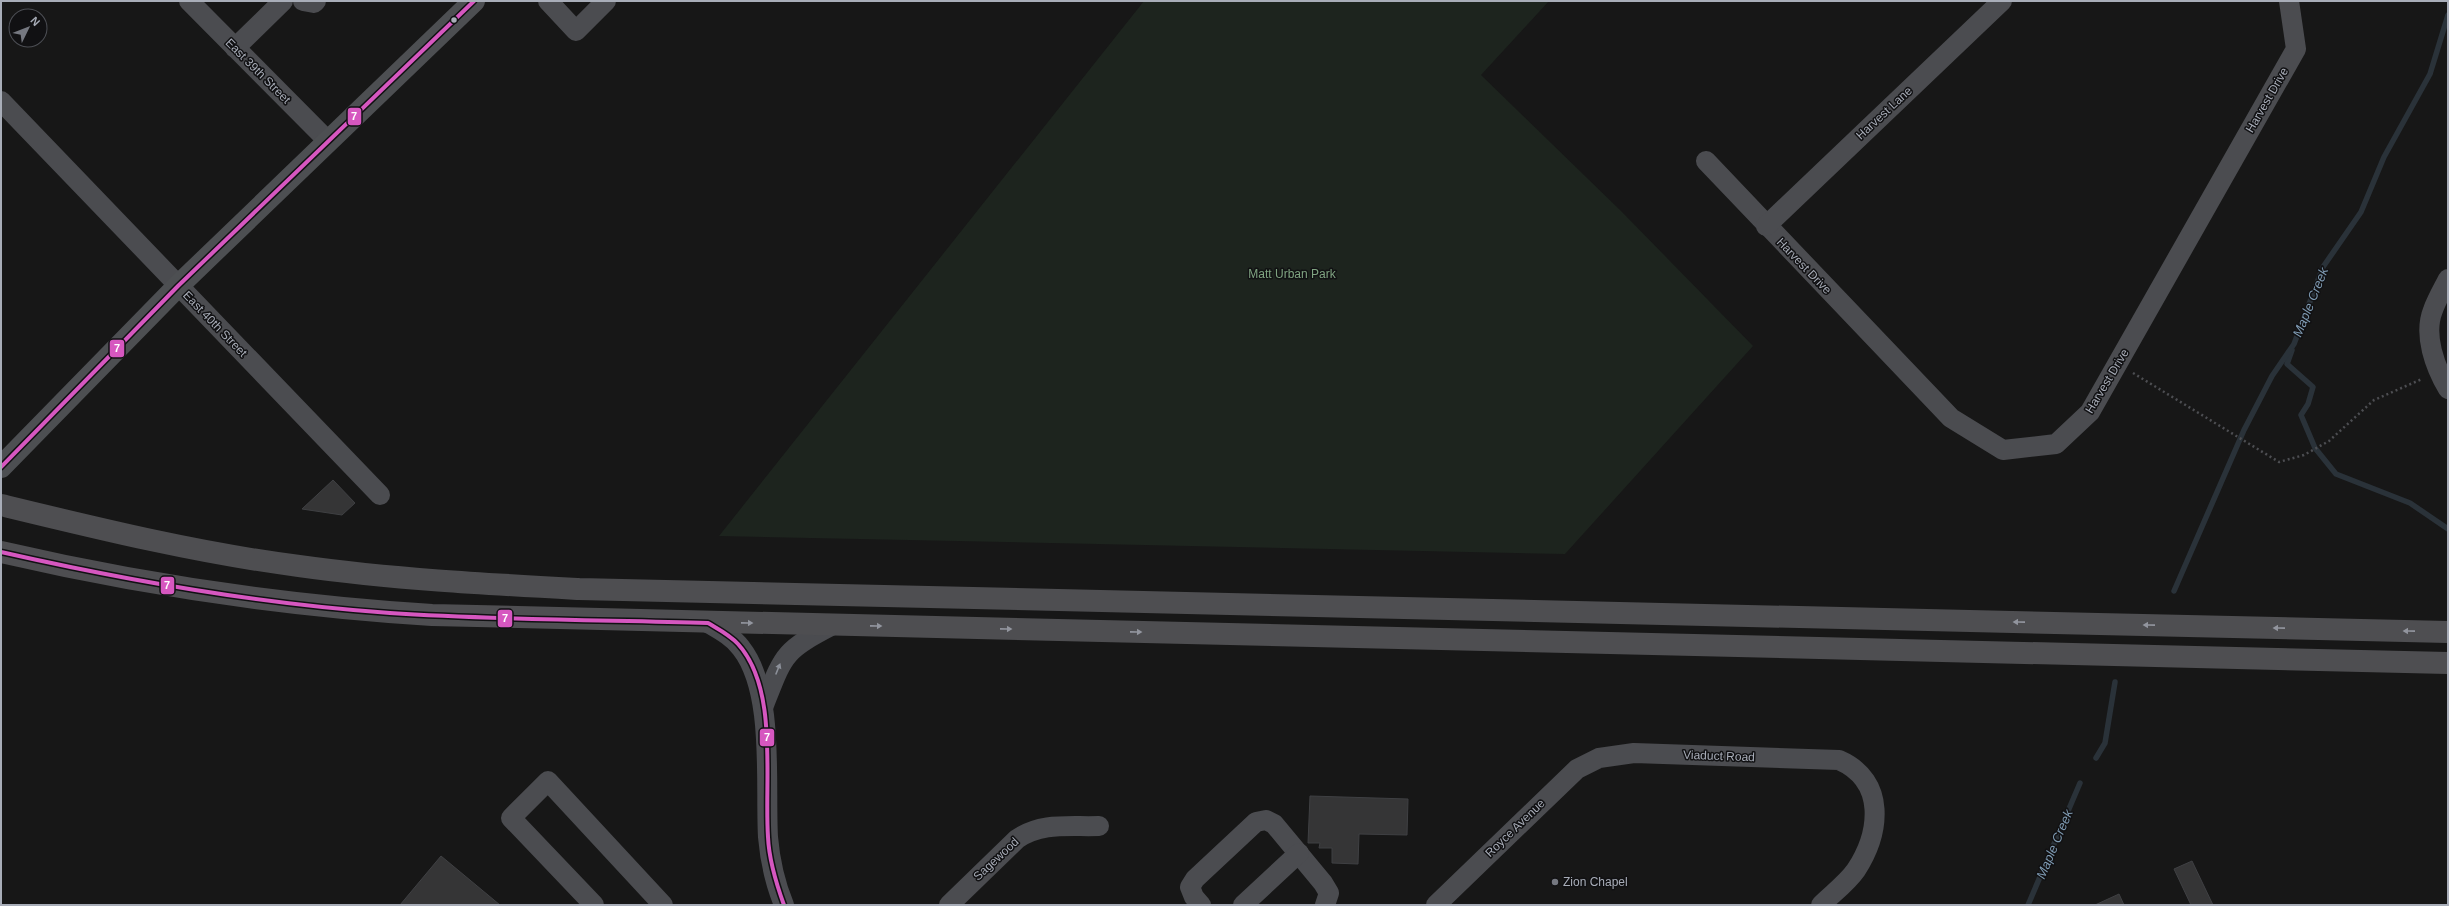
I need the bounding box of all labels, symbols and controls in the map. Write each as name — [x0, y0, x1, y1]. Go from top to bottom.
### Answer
north arrow — [8, 8, 48, 48]
text: N — [28, 14, 42, 28]
unlabelled marker — [449, 15, 459, 25]
street label: East 39th Street — [223, 36, 294, 107]
street label: Harvest Drive — [2243, 65, 2291, 135]
street label: Harvest Lane — [1853, 83, 1915, 142]
line badge: 7 — [347, 107, 362, 126]
text: 7 — [351, 110, 357, 122]
street label: Harvest Drive — [1774, 235, 1835, 297]
water label: Maple Creek — [2290, 264, 2332, 339]
park label: Matt Urban Park — [1248, 267, 1337, 281]
street label: East 40th Street — [180, 288, 250, 360]
line badge: 7 — [109, 339, 125, 358]
text: 7 — [114, 342, 120, 354]
street label: Harvest Drive — [2082, 346, 2132, 416]
line badge: 7 — [160, 576, 175, 595]
text: 7 — [164, 579, 170, 591]
line badge: 7 — [497, 609, 513, 628]
text: 7 — [502, 612, 508, 624]
one-way arrow — [2013, 619, 2025, 626]
one-way arrow — [741, 620, 753, 627]
one-way arrow — [2143, 622, 2155, 629]
one-way arrow — [870, 623, 883, 629]
one-way arrow — [2272, 625, 2285, 631]
one-way arrow — [1000, 626, 1013, 632]
one-way arrow — [2402, 628, 2415, 634]
one-way arrow — [1130, 629, 1143, 635]
one-way arrow — [775, 663, 781, 674]
line badge: 7 — [759, 728, 775, 747]
text: 7 — [764, 731, 770, 743]
street label: Viaduct Road — [1683, 748, 1755, 764]
street label: Royce Avenue — [1482, 796, 1548, 860]
water label: Maple Creek — [2033, 806, 2076, 881]
street label: Sagewood — [970, 835, 1022, 883]
place label: Zion Chapel — [1563, 875, 1628, 889]
marker: Zion Chapel — [1550, 877, 1560, 887]

